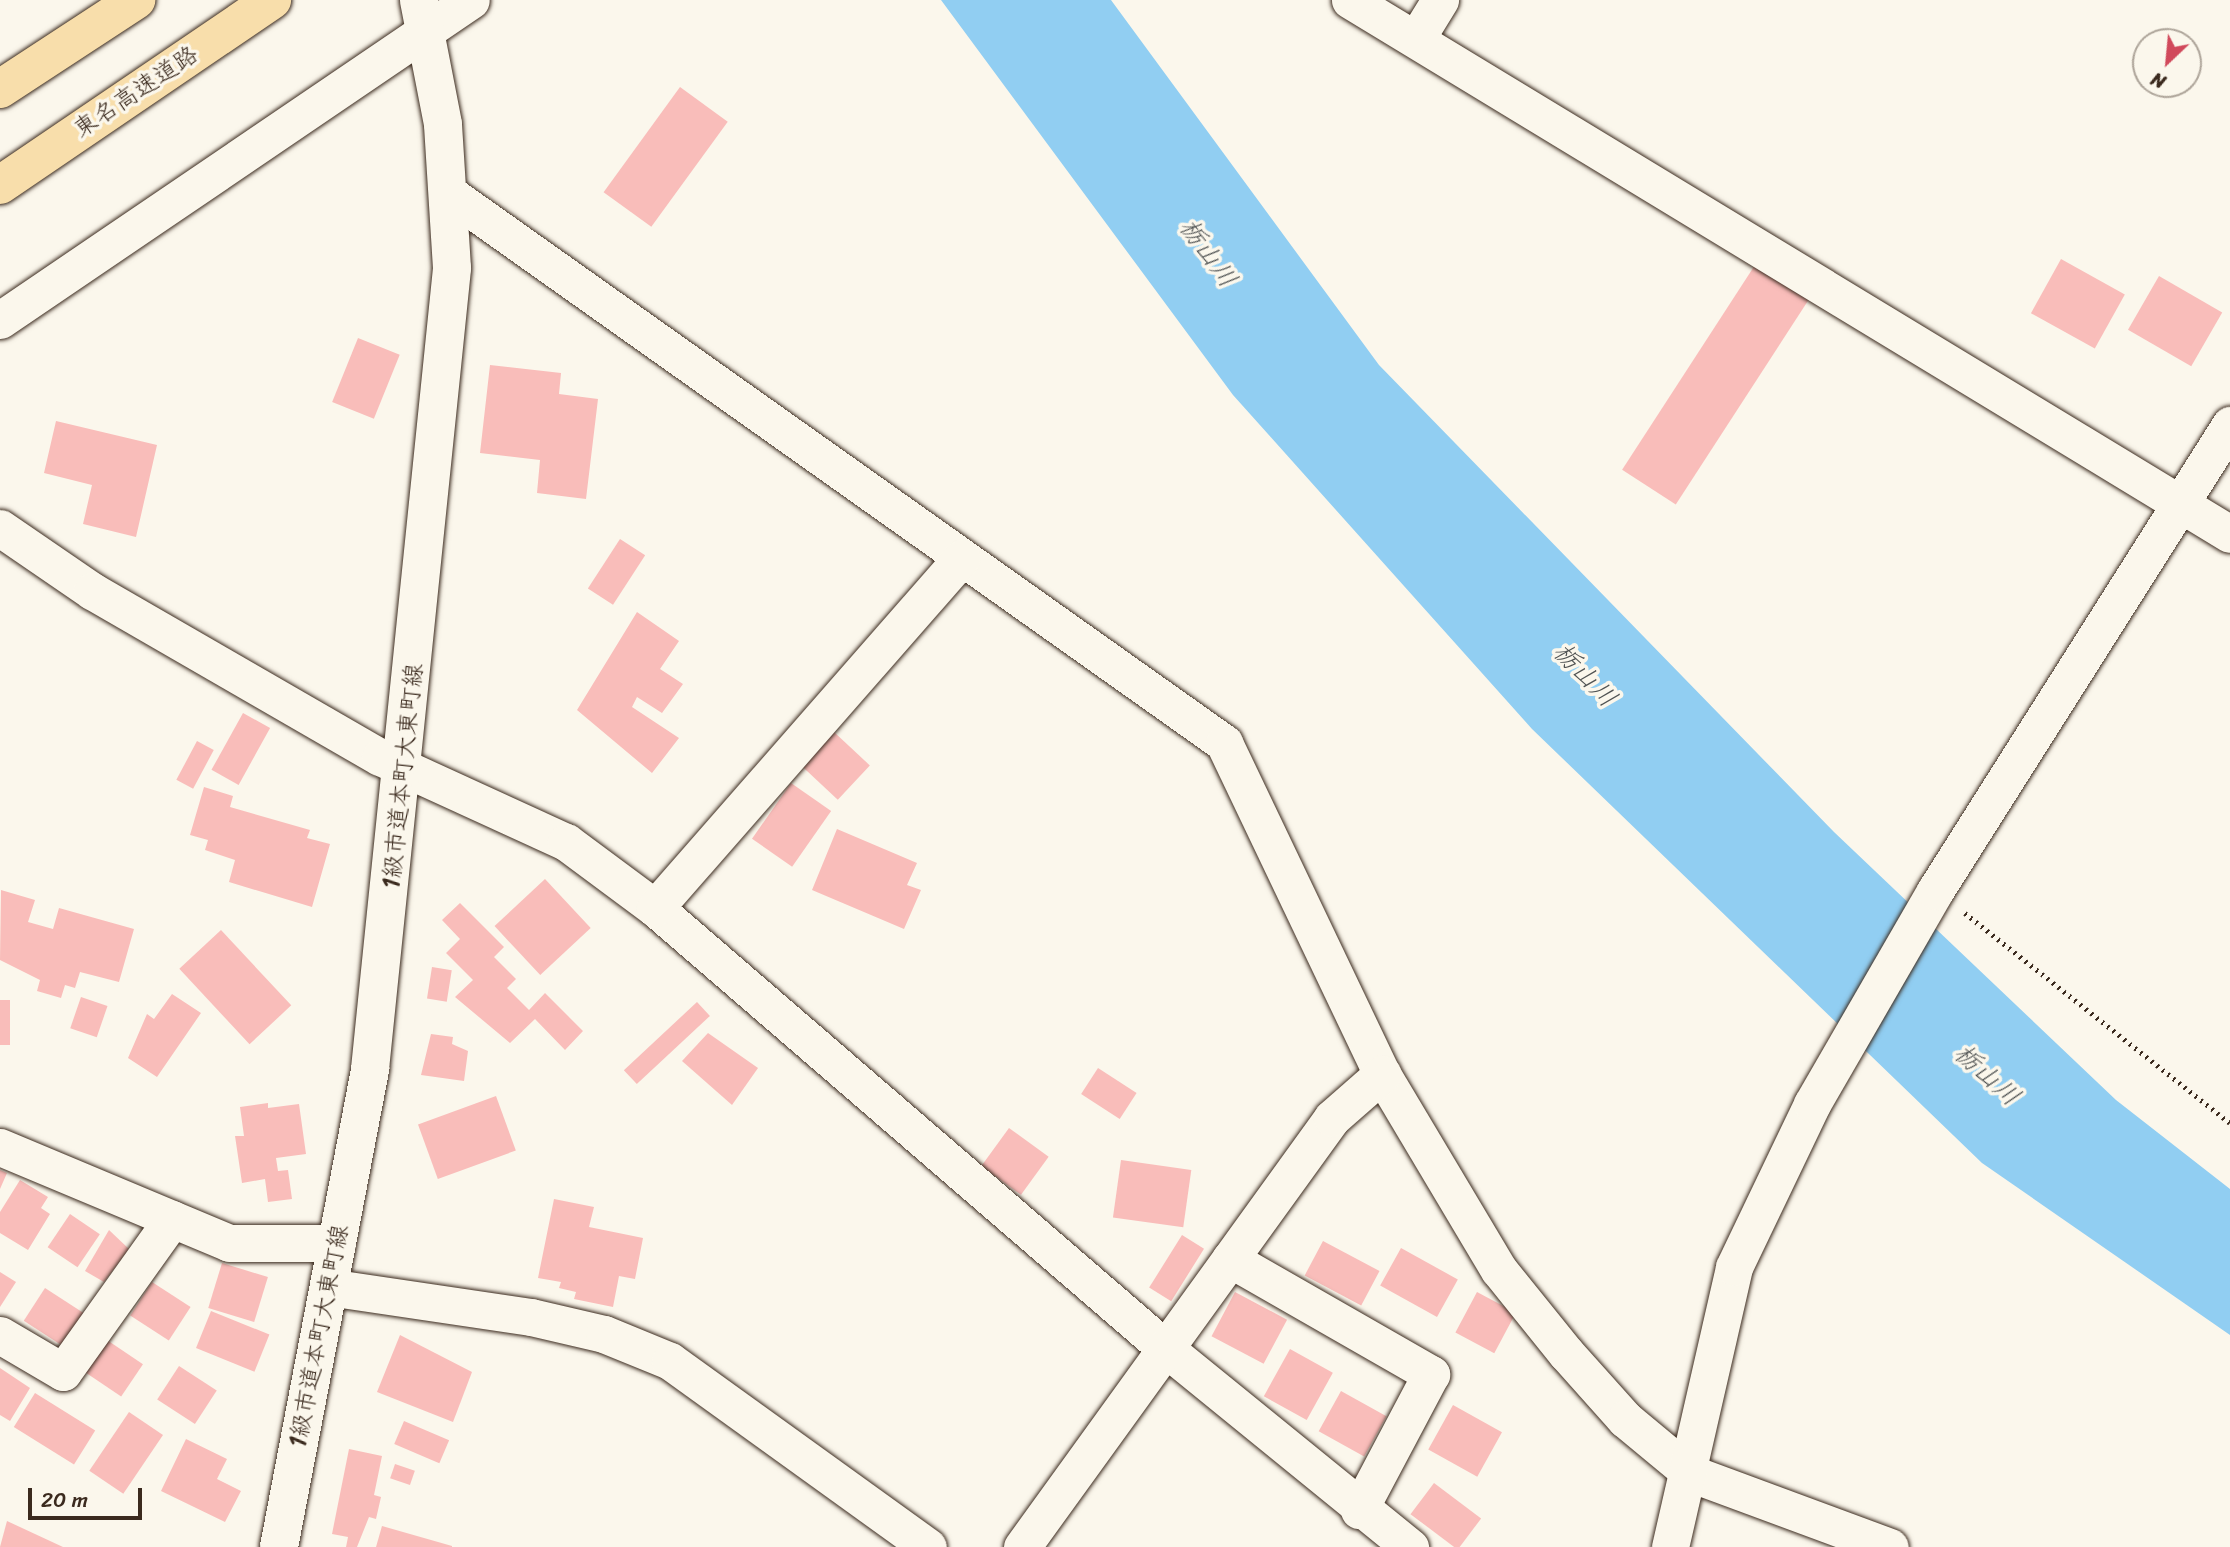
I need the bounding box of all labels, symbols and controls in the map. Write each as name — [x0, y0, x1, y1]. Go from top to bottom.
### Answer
north arrow — [2132, 28, 2202, 98]
street label: 東名高速道路 — [68, 40, 204, 144]
text: N — [2145, 63, 2172, 98]
water label: 栃山川 — [1172, 212, 1244, 294]
water label: 栃山川 — [1547, 636, 1623, 714]
street label: 1級市道本町大東町線 — [377, 662, 429, 890]
water label: 栃山川 — [1948, 1037, 2026, 1113]
street label: 1級市道本町大東町線 — [283, 1222, 355, 1450]
scale bar — [32, 1474, 145, 1518]
text: 20 m — [41, 1481, 88, 1519]

